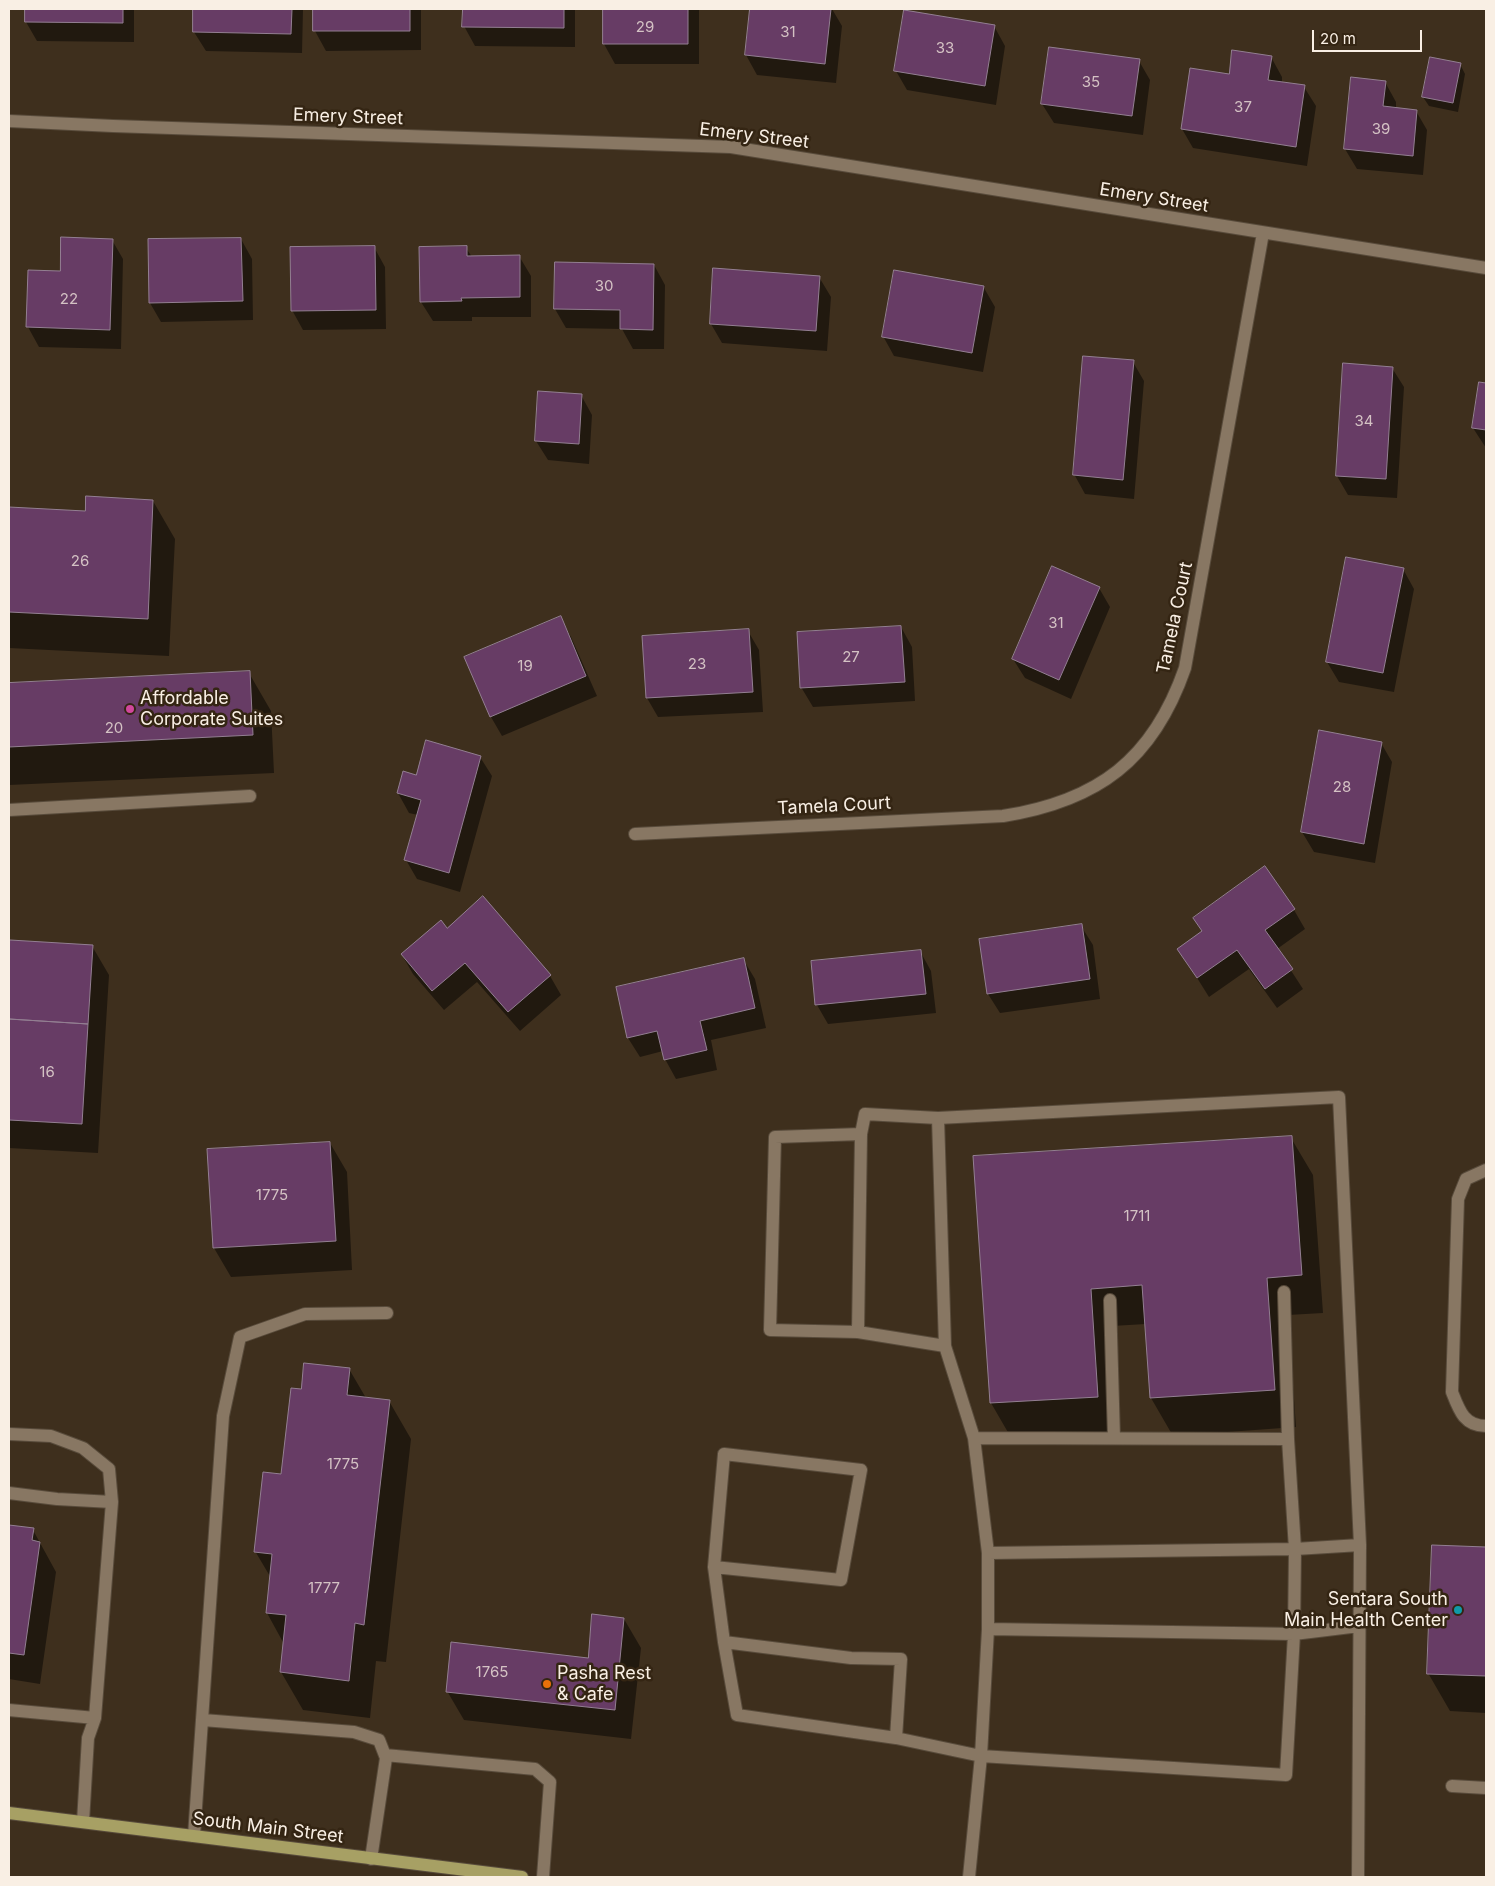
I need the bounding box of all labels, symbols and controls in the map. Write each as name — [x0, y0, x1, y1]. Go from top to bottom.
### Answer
house number: 29 — [636, 18, 654, 36]
scale bar — [1315, 20, 1425, 52]
house number: 31 — [780, 23, 796, 41]
text: 20 m — [1320, 29, 1356, 48]
house number: 33 — [936, 39, 954, 57]
house number: 35 — [1082, 73, 1100, 91]
house number: 37 — [1234, 98, 1252, 116]
street label: Emery Street — [293, 104, 403, 130]
street label: Emery Street — [698, 119, 810, 153]
house number: 39 — [1372, 120, 1390, 138]
street label: Emery Street — [1098, 179, 1210, 217]
house number: 30 — [595, 277, 613, 295]
house number: 22 — [60, 290, 78, 308]
house number: 34 — [1355, 412, 1373, 430]
house number: 26 — [71, 552, 89, 570]
street label: Tamela Court — [1153, 560, 1197, 676]
house number: 31 — [1048, 614, 1064, 632]
house number: 27 — [842, 648, 860, 666]
house number: 23 — [688, 655, 706, 673]
house number: 19 — [517, 657, 533, 675]
place label: Affordable Corporate Suites — [140, 688, 283, 731]
marker: Affordable Corporate Suites — [124, 703, 136, 715]
house number: 20 — [105, 719, 123, 737]
house number: 28 — [1333, 778, 1351, 796]
street label: Tamela Court — [777, 792, 891, 820]
house number: 16 — [39, 1063, 55, 1081]
house number: 1775 — [256, 1186, 288, 1204]
house number: 1711 — [1124, 1207, 1150, 1225]
house number: 1775 — [327, 1455, 359, 1473]
house number: 1777 — [308, 1579, 340, 1597]
place label: Sentara South Main Health Center — [1284, 1589, 1448, 1632]
marker: Sentara South Main Health Center — [1452, 1604, 1464, 1616]
house number: 1765 — [476, 1663, 508, 1681]
place label: Pasha Rest & Cafe — [557, 1663, 651, 1706]
marker: Pasha Rest & Cafe — [541, 1678, 553, 1690]
street label: South Main Street — [191, 1808, 345, 1848]

